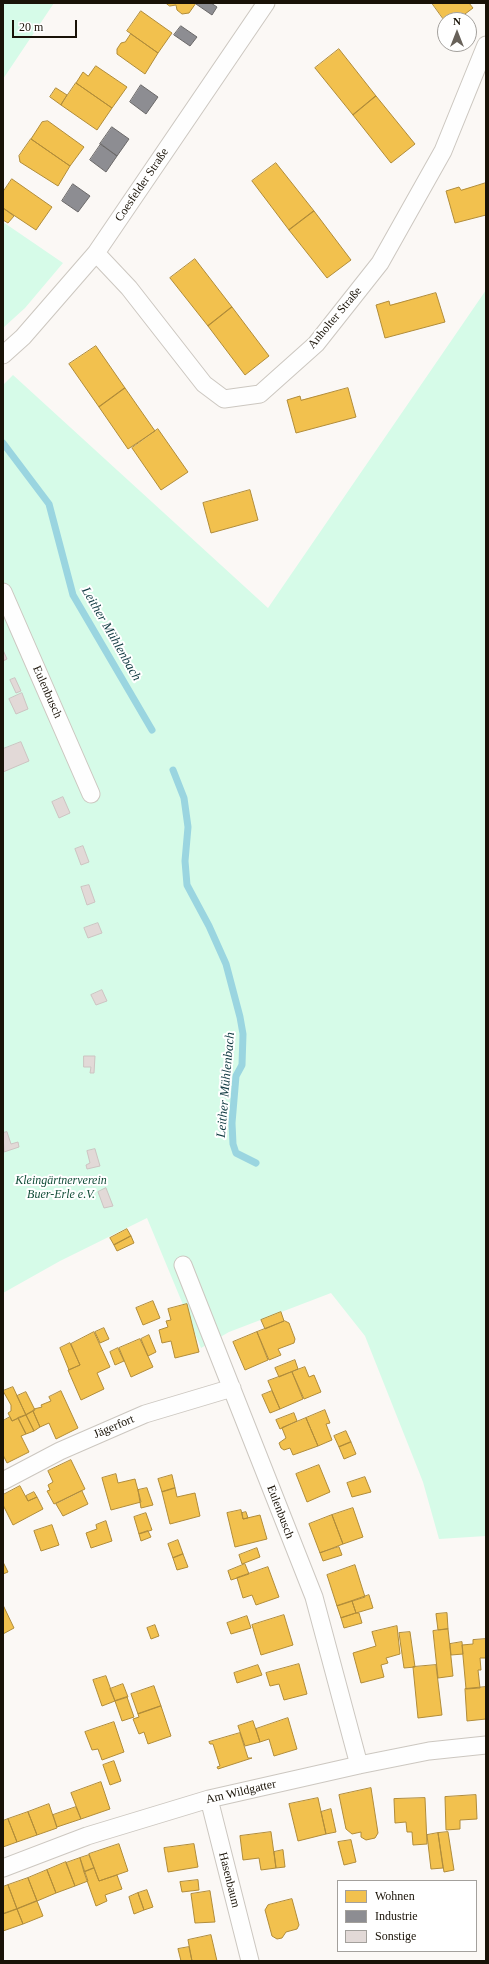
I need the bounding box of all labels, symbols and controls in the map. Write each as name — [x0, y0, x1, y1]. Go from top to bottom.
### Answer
scale bar — [14, 12, 79, 38]
north arrow — [437, 12, 477, 52]
text: N — [453, 15, 461, 27]
text: 20 m — [19, 20, 43, 34]
street label: Coesfelder Straße — [112, 145, 172, 225]
street label: Anholter Straße — [305, 284, 365, 352]
water label: Leither Mühlenbach — [78, 584, 144, 684]
street label: Eulenbusch — [29, 663, 65, 721]
water label: Leither Mühlenbach — [214, 1032, 238, 1138]
park label: Kleingärtnerverein Buer-Erle e.V. — [15, 1174, 107, 1202]
street label: Jägerfort — [92, 1412, 136, 1442]
street label: Eulenbusch — [263, 1483, 297, 1541]
street label: Am Wildgatter — [204, 1777, 278, 1807]
street label: Hasenbaum — [215, 1851, 243, 1909]
legend — [337, 1880, 477, 1952]
text: Wohnen — [375, 1889, 415, 1903]
text: Industrie — [375, 1909, 418, 1923]
text: Sonstige — [375, 1929, 416, 1943]

